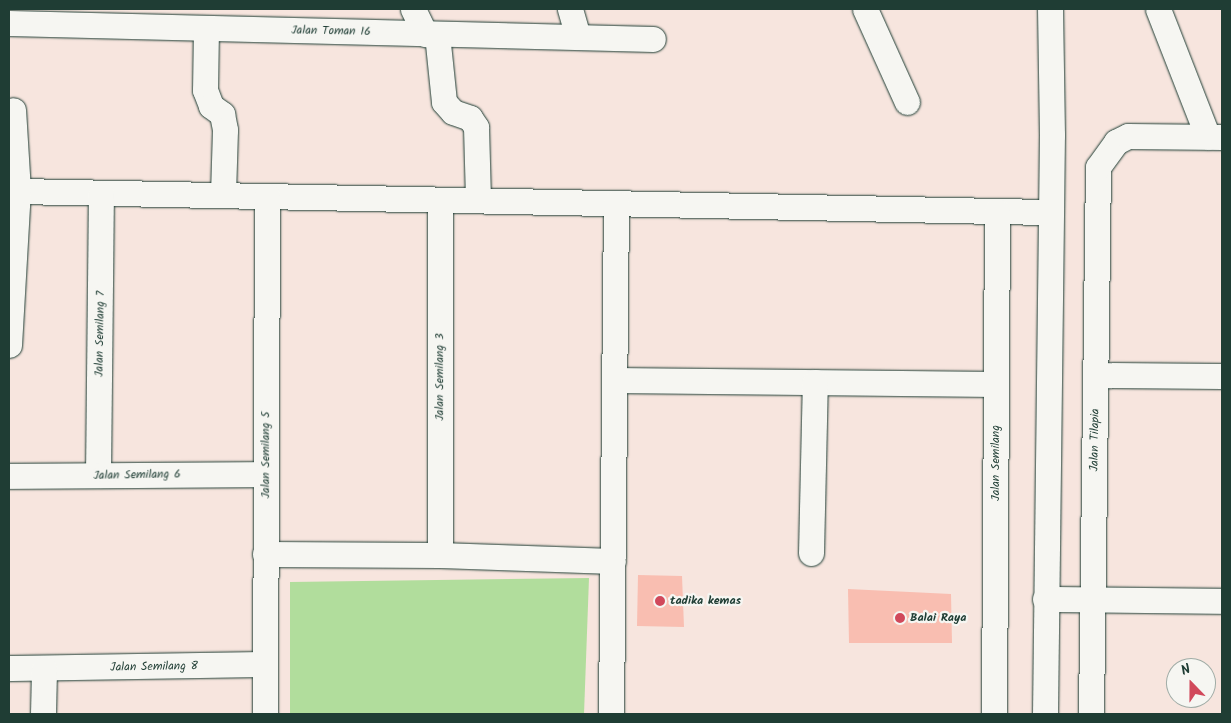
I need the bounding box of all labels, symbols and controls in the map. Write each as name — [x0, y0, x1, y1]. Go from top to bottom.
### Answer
street label: Jalan Toman 16 — [291, 23, 371, 39]
street label: Jalan Semilang 7 — [92, 291, 108, 377]
street label: Jalan Semilang 3 — [433, 333, 447, 421]
street label: Jalan Tilapia — [1087, 408, 1103, 472]
street label: Jalan Semilang 5 — [259, 411, 273, 499]
street label: Jalan Semilang — [989, 425, 1003, 501]
street label: Jalan Semilang 6 — [93, 467, 181, 483]
place label: tadika kemas — [670, 594, 741, 608]
marker: tadika kemas — [654, 595, 666, 607]
place label: Balai Raya — [910, 611, 966, 625]
marker: Balai Raya — [894, 612, 906, 624]
north arrow — [1166, 658, 1216, 708]
text: N — [1178, 658, 1194, 682]
street label: Jalan Semilang 8 — [110, 659, 198, 675]

